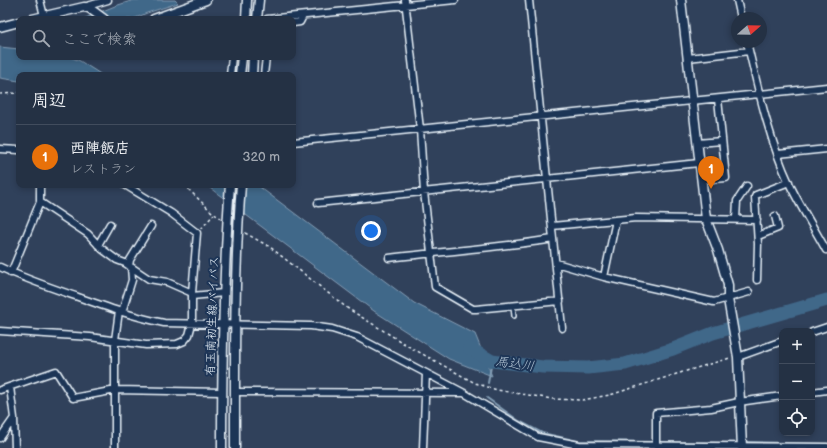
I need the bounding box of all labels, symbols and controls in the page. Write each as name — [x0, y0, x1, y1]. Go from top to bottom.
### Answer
north arrow — [731, 12, 767, 48]
search box — [16, 16, 296, 60]
icon: search — [30, 27, 52, 49]
text: ここで検索 — [62, 30, 137, 49]
text: 周辺 — [32, 91, 66, 111]
text: 西陣飯店 — [70, 139, 130, 158]
text: 1 — [42, 149, 48, 165]
text: 320 m — [242, 149, 280, 165]
pin: 1 — [698, 156, 724, 189]
text: レストラン — [70, 161, 136, 177]
your location — [361, 221, 381, 241]
street label: 有玉南初生線バイパス — [203, 256, 222, 376]
map controls — [779, 328, 815, 436]
button: + — [779, 328, 815, 364]
water label: 馬込川 — [494, 353, 535, 375]
button: − — [779, 364, 815, 400]
button: locate — [779, 400, 815, 436]

